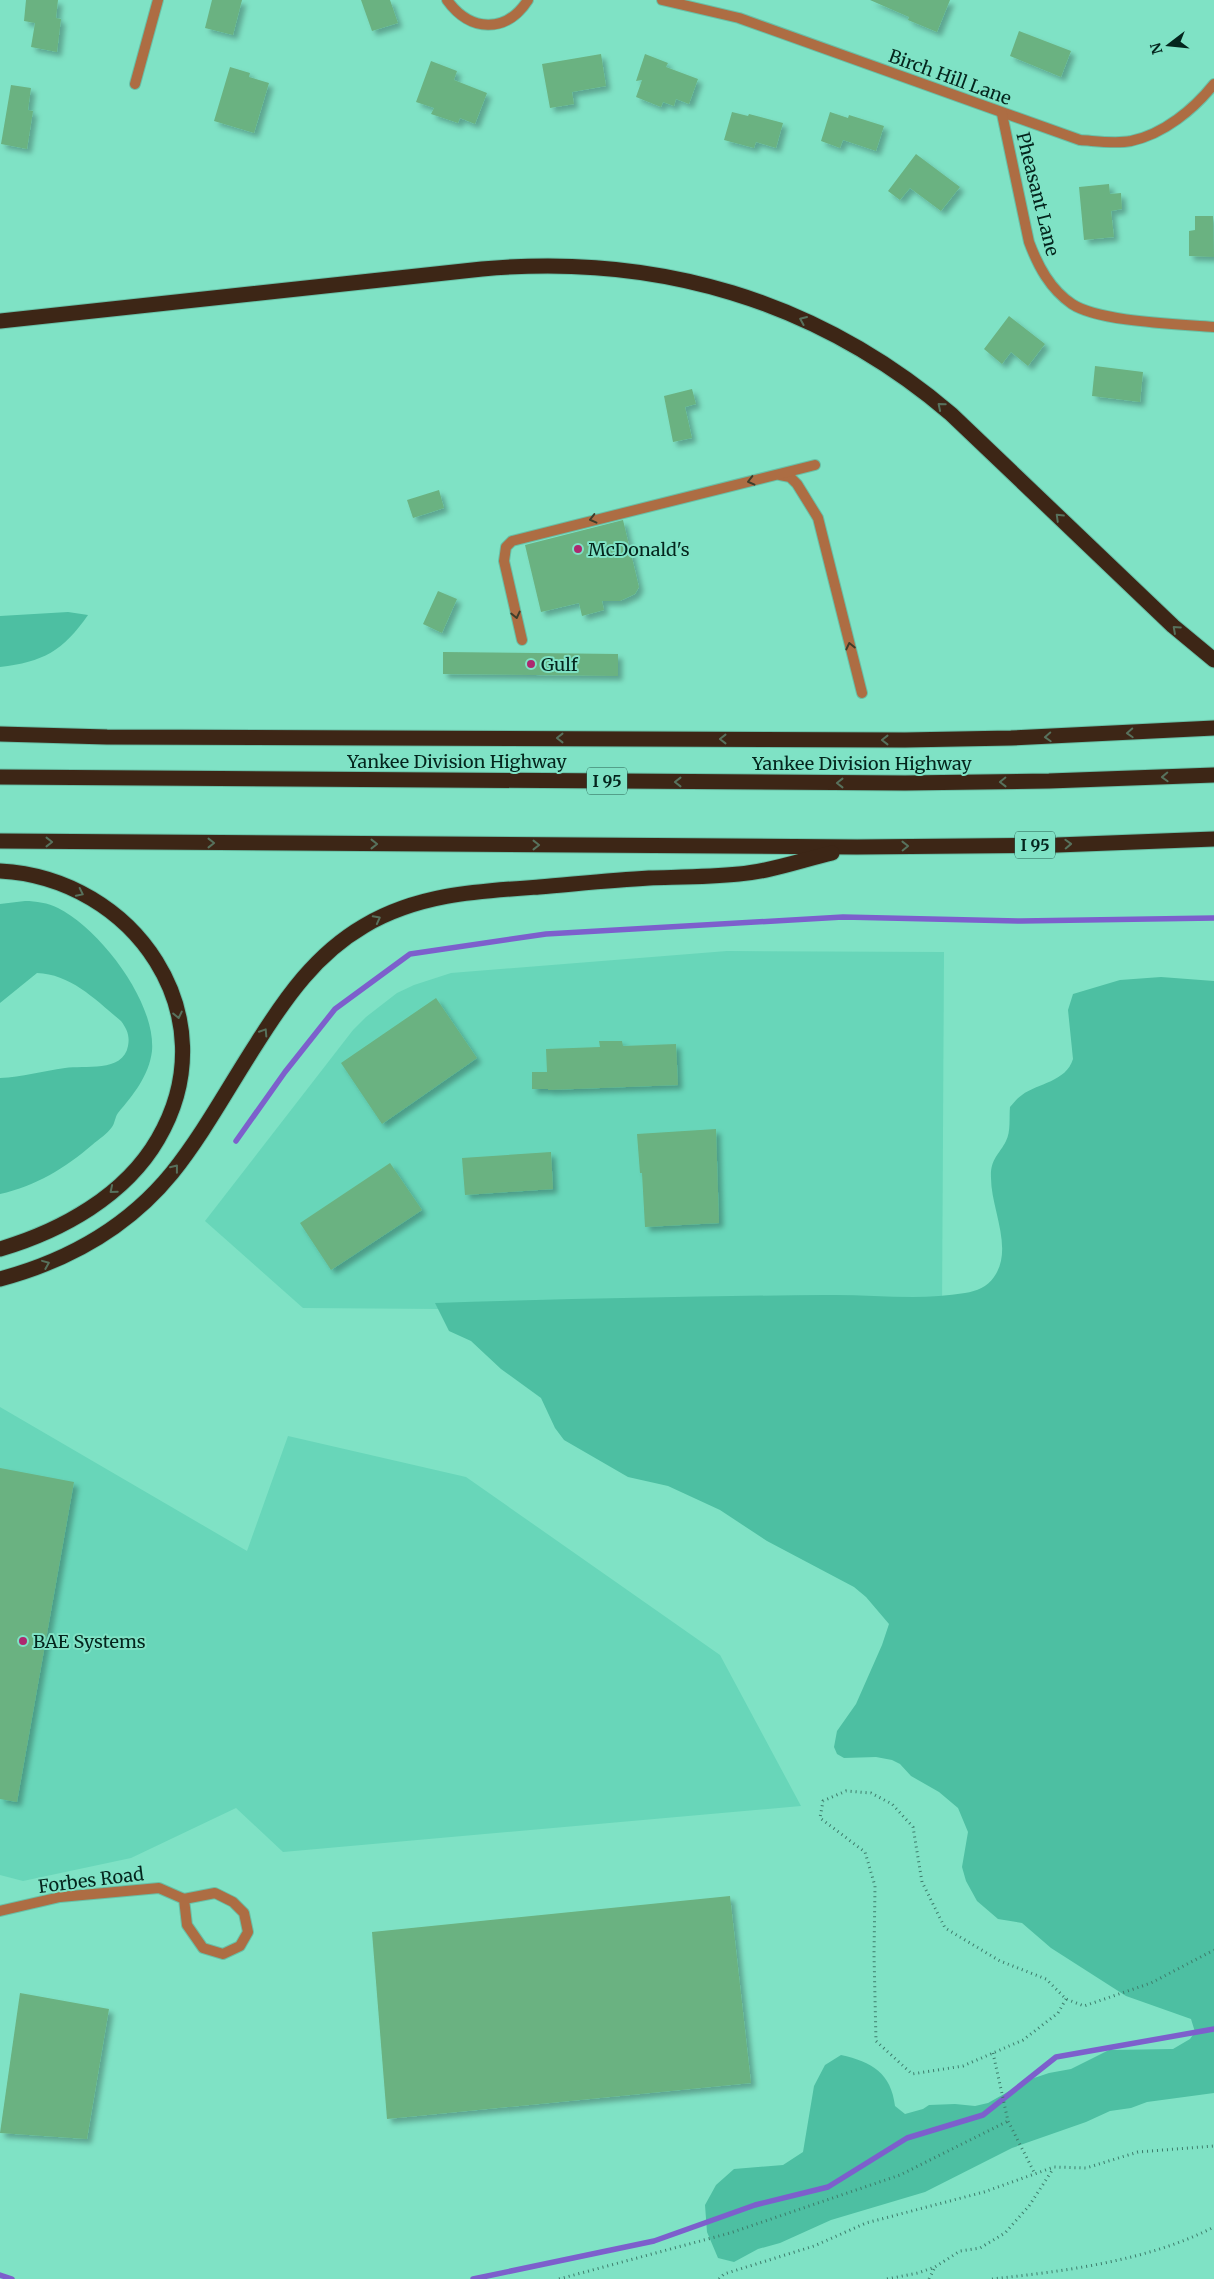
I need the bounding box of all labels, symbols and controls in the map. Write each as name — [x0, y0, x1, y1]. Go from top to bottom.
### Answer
north arrow — [1144, 20, 1194, 70]
text: N — [1146, 41, 1167, 56]
street label: Birch Hill Lane — [886, 44, 1014, 110]
street label: Pheasant Lane — [1012, 130, 1064, 258]
one-way arrow — [799, 315, 808, 326]
one-way arrow — [937, 402, 946, 411]
one-way arrow — [746, 475, 755, 486]
one-way arrow — [588, 513, 597, 524]
one-way arrow — [1055, 514, 1064, 523]
place label: McDonald's — [588, 538, 690, 561]
marker: McDonald's — [572, 543, 584, 555]
one-way arrow — [510, 611, 521, 620]
one-way arrow — [1173, 626, 1182, 635]
one-way arrow — [845, 642, 856, 651]
place label: Gulf — [541, 653, 579, 676]
marker: Gulf — [525, 658, 537, 670]
one-way arrow — [1126, 727, 1134, 738]
one-way arrow — [1043, 731, 1051, 742]
one-way arrow — [556, 733, 564, 743]
one-way arrow — [718, 734, 726, 744]
one-way arrow — [881, 735, 888, 745]
street label: Yankee Division Highway — [346, 750, 567, 773]
street label: Yankee Division Highway — [751, 752, 972, 775]
road number: I 95 — [587, 768, 627, 794]
one-way arrow — [1161, 772, 1169, 782]
one-way arrow — [674, 776, 682, 787]
one-way arrow — [999, 777, 1006, 787]
one-way arrow — [836, 778, 844, 788]
road number: I 95 — [1015, 832, 1055, 858]
one-way arrow — [45, 837, 53, 847]
one-way arrow — [208, 838, 215, 848]
one-way arrow — [370, 839, 378, 849]
one-way arrow — [1064, 839, 1072, 850]
one-way arrow — [532, 840, 540, 850]
one-way arrow — [902, 841, 910, 852]
one-way arrow — [75, 886, 84, 897]
one-way arrow — [372, 915, 381, 925]
one-way arrow — [172, 1010, 183, 1019]
one-way arrow — [257, 1029, 267, 1038]
one-way arrow — [170, 1165, 179, 1174]
one-way arrow — [110, 1185, 119, 1193]
one-way arrow — [41, 1260, 50, 1271]
place label: BAE Systems — [33, 1630, 146, 1653]
marker: BAE Systems — [17, 1635, 29, 1647]
street label: Forbes Road — [37, 1862, 145, 1898]

